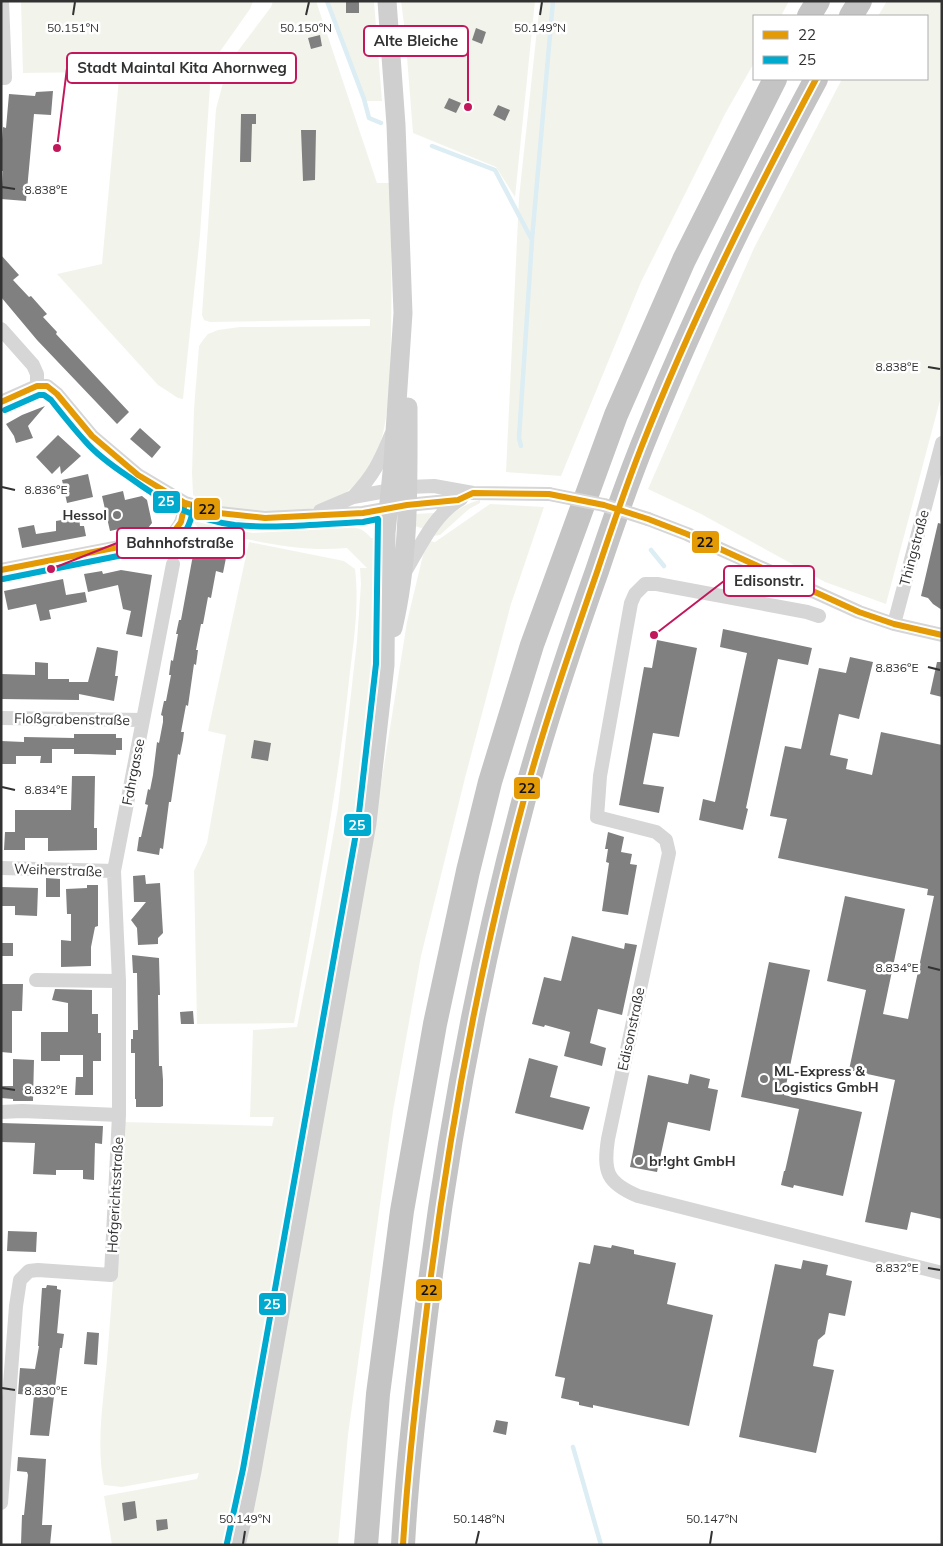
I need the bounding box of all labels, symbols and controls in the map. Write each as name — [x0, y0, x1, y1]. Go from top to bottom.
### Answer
legend — [753, 15, 928, 80]
text: 50.151°N — [47, 20, 99, 35]
text: 50.150°N — [280, 20, 332, 35]
text: 50.149°N — [514, 20, 566, 35]
text: 22 — [798, 25, 816, 44]
callout: Alte Bleiche — [364, 26, 468, 56]
text: Alte Bleiche — [374, 31, 458, 50]
text: 25 — [798, 50, 816, 69]
callout: Stadt Maintal Kita Ahornweg — [67, 53, 296, 83]
text: Stadt Maintal Kita Ahornweg — [77, 58, 287, 77]
text: 8.838°E — [24, 182, 68, 197]
text: 8.838°E — [875, 359, 919, 374]
text: 8.836°E — [24, 482, 68, 497]
line badge: 25 — [152, 490, 181, 514]
text: 25 — [158, 492, 174, 510]
line badge: 22 — [193, 497, 221, 521]
text: 22 — [199, 500, 215, 518]
place label: Hessol — [63, 506, 107, 524]
street label: Thingstraße — [895, 508, 933, 588]
marker: Hessol — [111, 509, 123, 521]
callout: Bahnhofstraße — [117, 528, 244, 558]
line badge: 22 — [691, 530, 720, 554]
text: Bahnhofstraße — [126, 533, 234, 552]
text: 22 — [697, 533, 713, 551]
callout: Edisonstr. — [724, 566, 814, 596]
text: Edisonstr. — [734, 571, 804, 590]
text: 8.836°E — [875, 660, 919, 675]
street label: Floßgrabenstraße — [14, 709, 130, 729]
street label: Fahrgasse — [118, 737, 148, 807]
line badge: 22 — [513, 776, 541, 800]
text: 22 — [519, 779, 535, 797]
text: 8.834°E — [24, 782, 68, 797]
line badge: 25 — [343, 813, 372, 837]
text: 25 — [349, 816, 365, 834]
street label: Weiherstraße — [14, 859, 102, 881]
text: 8.834°E — [875, 960, 919, 975]
street label: Edisonstraße — [613, 986, 649, 1072]
place label: ML-Express & Logistics GmbH — [774, 1062, 879, 1096]
marker: ML-Express & Logistics GmbH — [758, 1073, 770, 1085]
text: 8.832°E — [24, 1082, 68, 1097]
street label: Hofgerichtsstraße — [103, 1136, 127, 1254]
place label: br!ght GmbH — [649, 1152, 736, 1170]
marker: br!ght GmbH — [633, 1155, 645, 1167]
text: 8.832°E — [875, 1260, 919, 1275]
line badge: 22 — [415, 1278, 443, 1302]
text: 22 — [421, 1281, 437, 1299]
line badge: 25 — [258, 1292, 287, 1316]
text: 25 — [264, 1295, 280, 1313]
text: 8.830°E — [24, 1383, 68, 1398]
text: 50.149°N — [219, 1511, 271, 1526]
text: 50.148°N — [453, 1511, 505, 1526]
text: 50.147°N — [686, 1511, 738, 1526]

